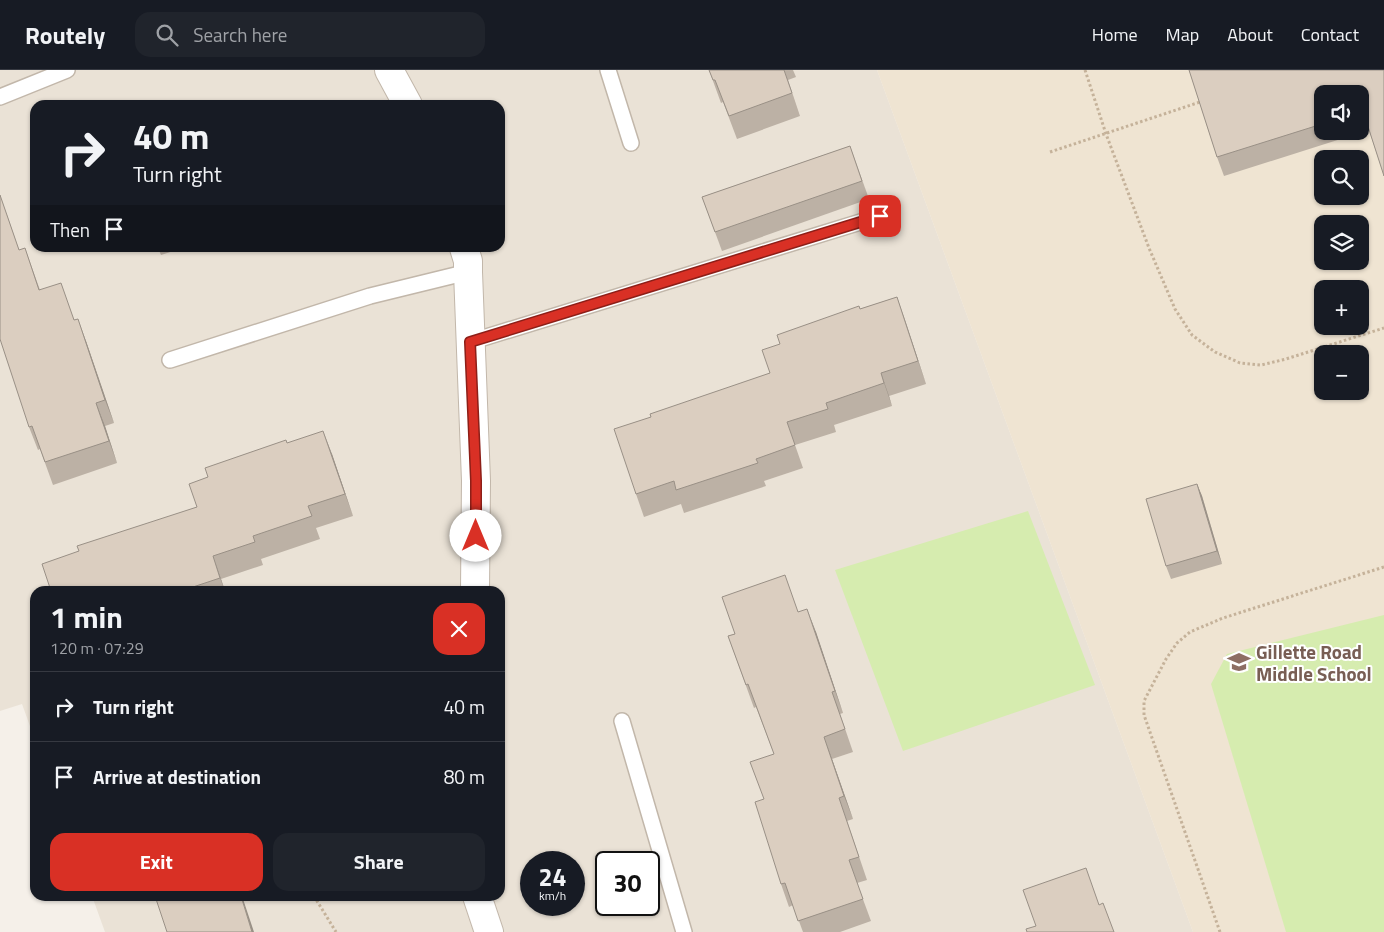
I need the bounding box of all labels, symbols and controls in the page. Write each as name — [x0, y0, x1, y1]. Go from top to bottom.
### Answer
search box — [135, 12, 485, 57]
text: Routely — [25, 17, 105, 53]
text: Search here — [193, 20, 287, 49]
icon: search — [153, 21, 181, 49]
text: Home — [1092, 21, 1138, 48]
text: Map — [1166, 21, 1199, 48]
text: About — [1227, 21, 1273, 48]
text: Contact — [1301, 21, 1359, 48]
map controls — [1314, 85, 1369, 400]
button: sound — [1314, 85, 1369, 140]
text: 40 m — [133, 109, 209, 163]
icon: right — [50, 120, 115, 185]
button: search — [1314, 150, 1369, 205]
text: Turn right — [133, 157, 222, 191]
pin — [859, 195, 901, 237]
icon: arrive — [866, 202, 894, 230]
text: Then — [50, 215, 90, 244]
icon: arrive — [100, 215, 128, 243]
button: layers — [1314, 215, 1369, 270]
button: + — [1314, 280, 1369, 335]
button: − — [1314, 345, 1369, 400]
position arrow — [449, 509, 501, 561]
text: 1 min — [50, 594, 123, 640]
button: close — [433, 603, 485, 655]
text: 120 m · 07:29 — [50, 636, 144, 660]
place label: Gillette Road Middle School — [1256, 637, 1372, 688]
school or university icon: Gillette Road Middle School — [1226, 649, 1252, 675]
text: Turn right — [93, 692, 174, 721]
text: 40 m — [444, 692, 485, 721]
icon: right — [50, 693, 78, 721]
text: Arrive at destination — [93, 762, 261, 791]
text: 80 m — [444, 762, 485, 791]
icon: arrive — [50, 763, 78, 791]
button: Exit — [50, 833, 263, 891]
button: Share — [273, 833, 485, 891]
speed limit sign: 30 — [595, 851, 660, 916]
text: 24 — [538, 858, 567, 896]
text: km/h — [539, 886, 566, 905]

